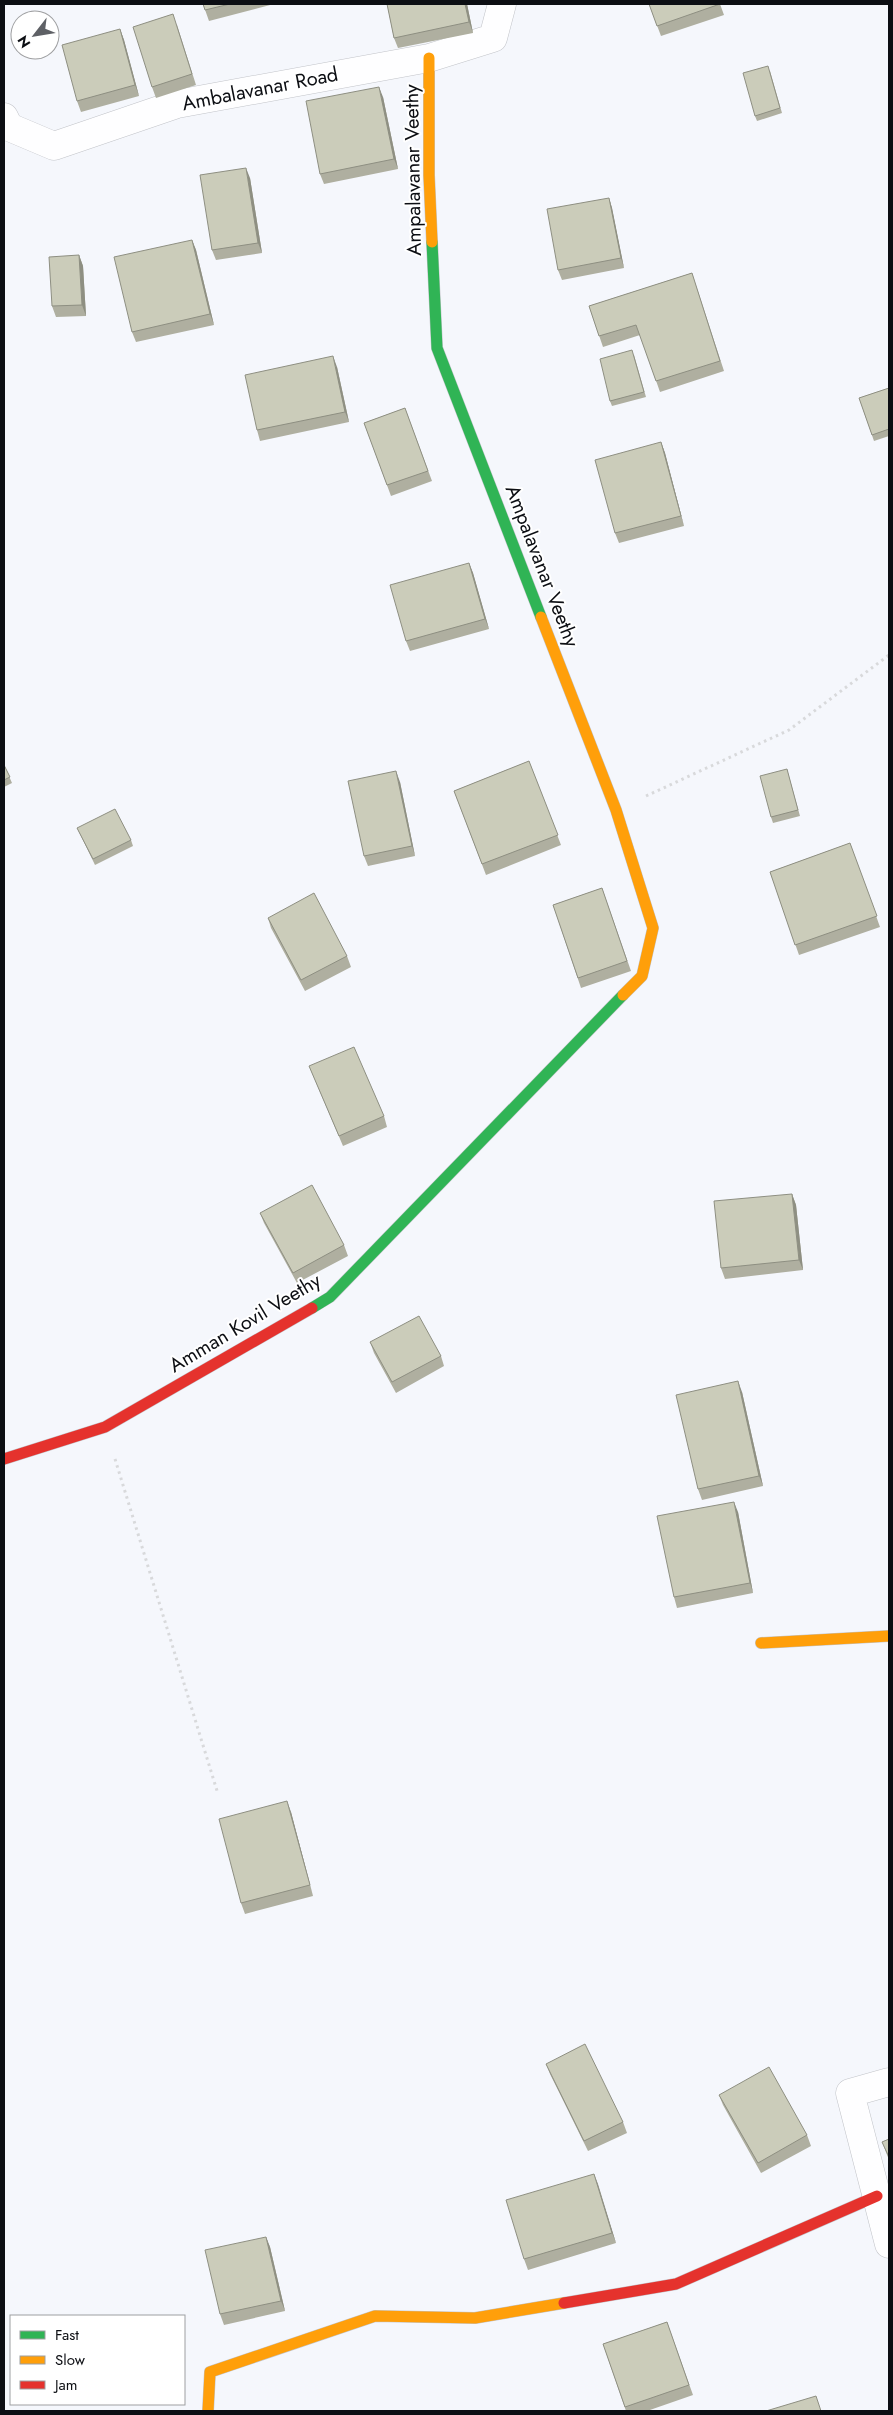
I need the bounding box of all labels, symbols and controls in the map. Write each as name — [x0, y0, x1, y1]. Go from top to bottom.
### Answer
north arrow — [10, 10, 60, 60]
text: N — [12, 32, 35, 52]
street label: Ambalavanar Road — [179, 60, 341, 118]
street label: Ampalavanar Veethy — [397, 84, 429, 256]
street label: Ampalavanar Veethy — [498, 481, 586, 651]
street label: Amman Kovil Veethy — [164, 1266, 327, 1380]
legend — [10, 2315, 185, 2405]
text: Fast — [55, 2324, 79, 2346]
text: Slow — [55, 2349, 86, 2371]
text: Jam — [53, 2374, 78, 2396]

